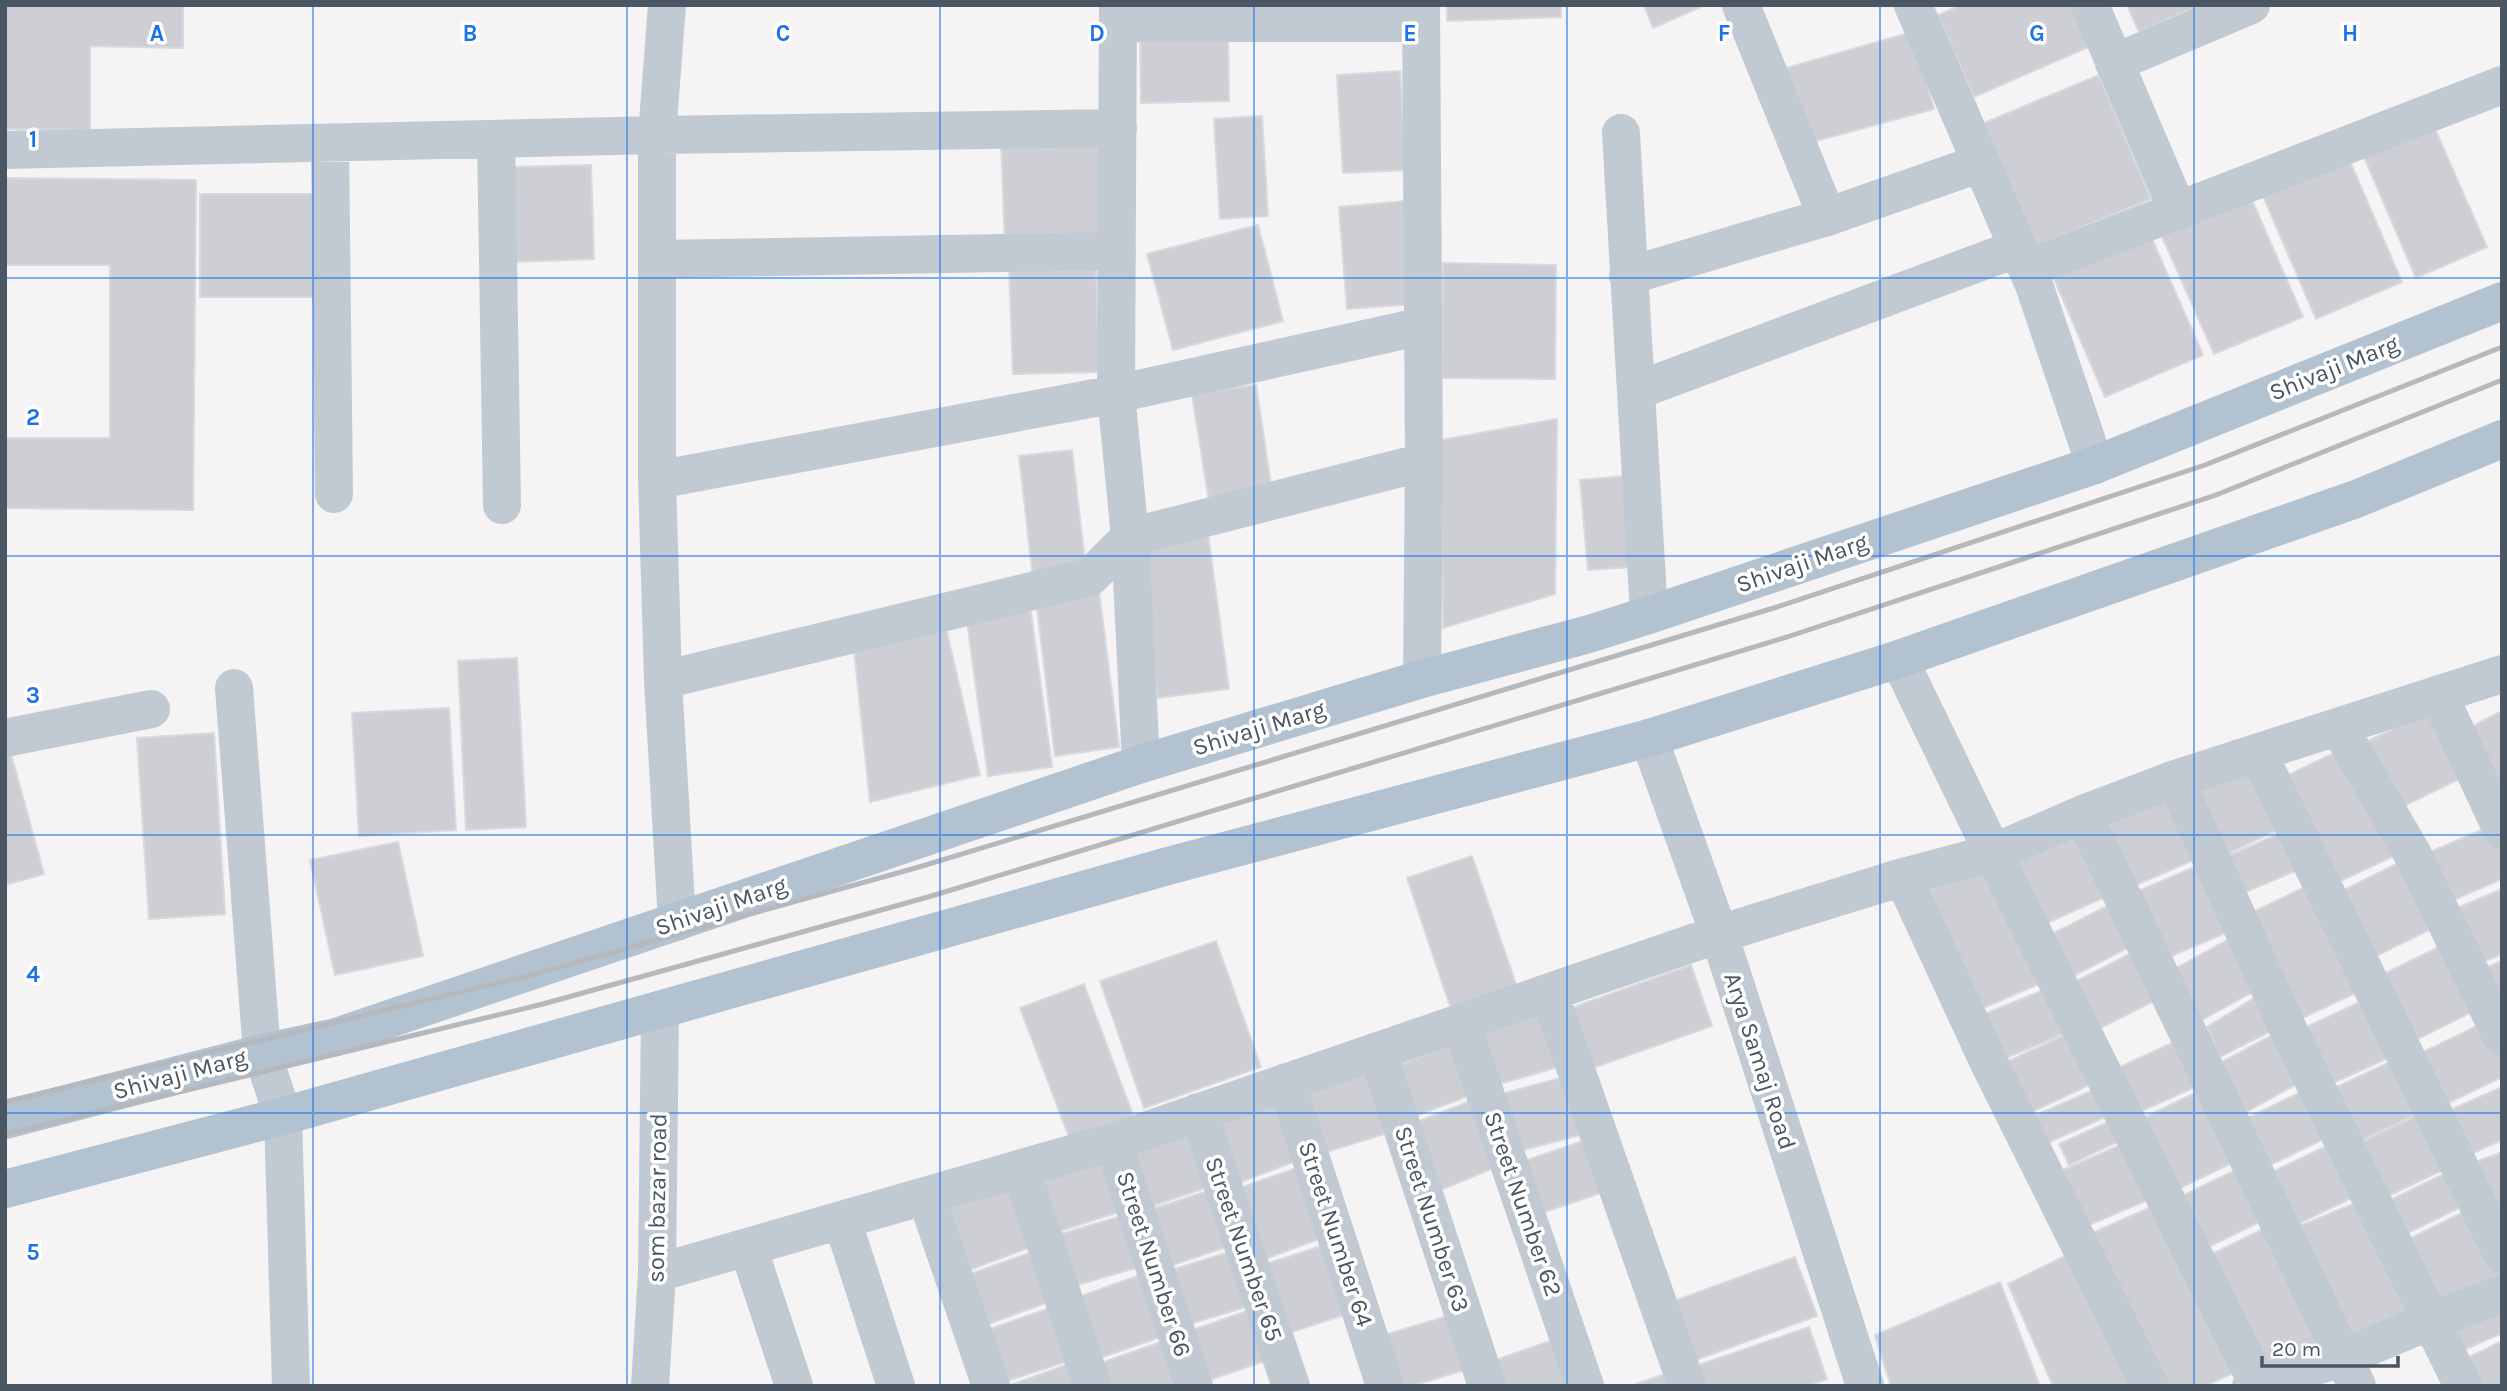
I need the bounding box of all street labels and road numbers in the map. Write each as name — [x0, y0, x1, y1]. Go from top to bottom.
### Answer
street label: Shivaji Marg — [2265, 329, 2403, 407]
street label: Shivaji Marg — [1733, 527, 1872, 599]
street label: Shivaji Marg — [1189, 694, 1329, 761]
street label: Shivaji Marg — [652, 870, 791, 942]
street label: Arya Samaj Road — [1718, 969, 1802, 1153]
street label: Shivaji Marg — [110, 1043, 250, 1105]
street label: Street Number 62 — [1478, 1108, 1568, 1300]
street label: som bazar road — [642, 1113, 672, 1283]
street label: Street Number 63 — [1389, 1123, 1475, 1315]
street label: Street Number 64 — [1293, 1138, 1379, 1330]
street label: Street Number 65 — [1199, 1153, 1289, 1345]
street label: Street Number 66 — [1111, 1168, 1197, 1360]

